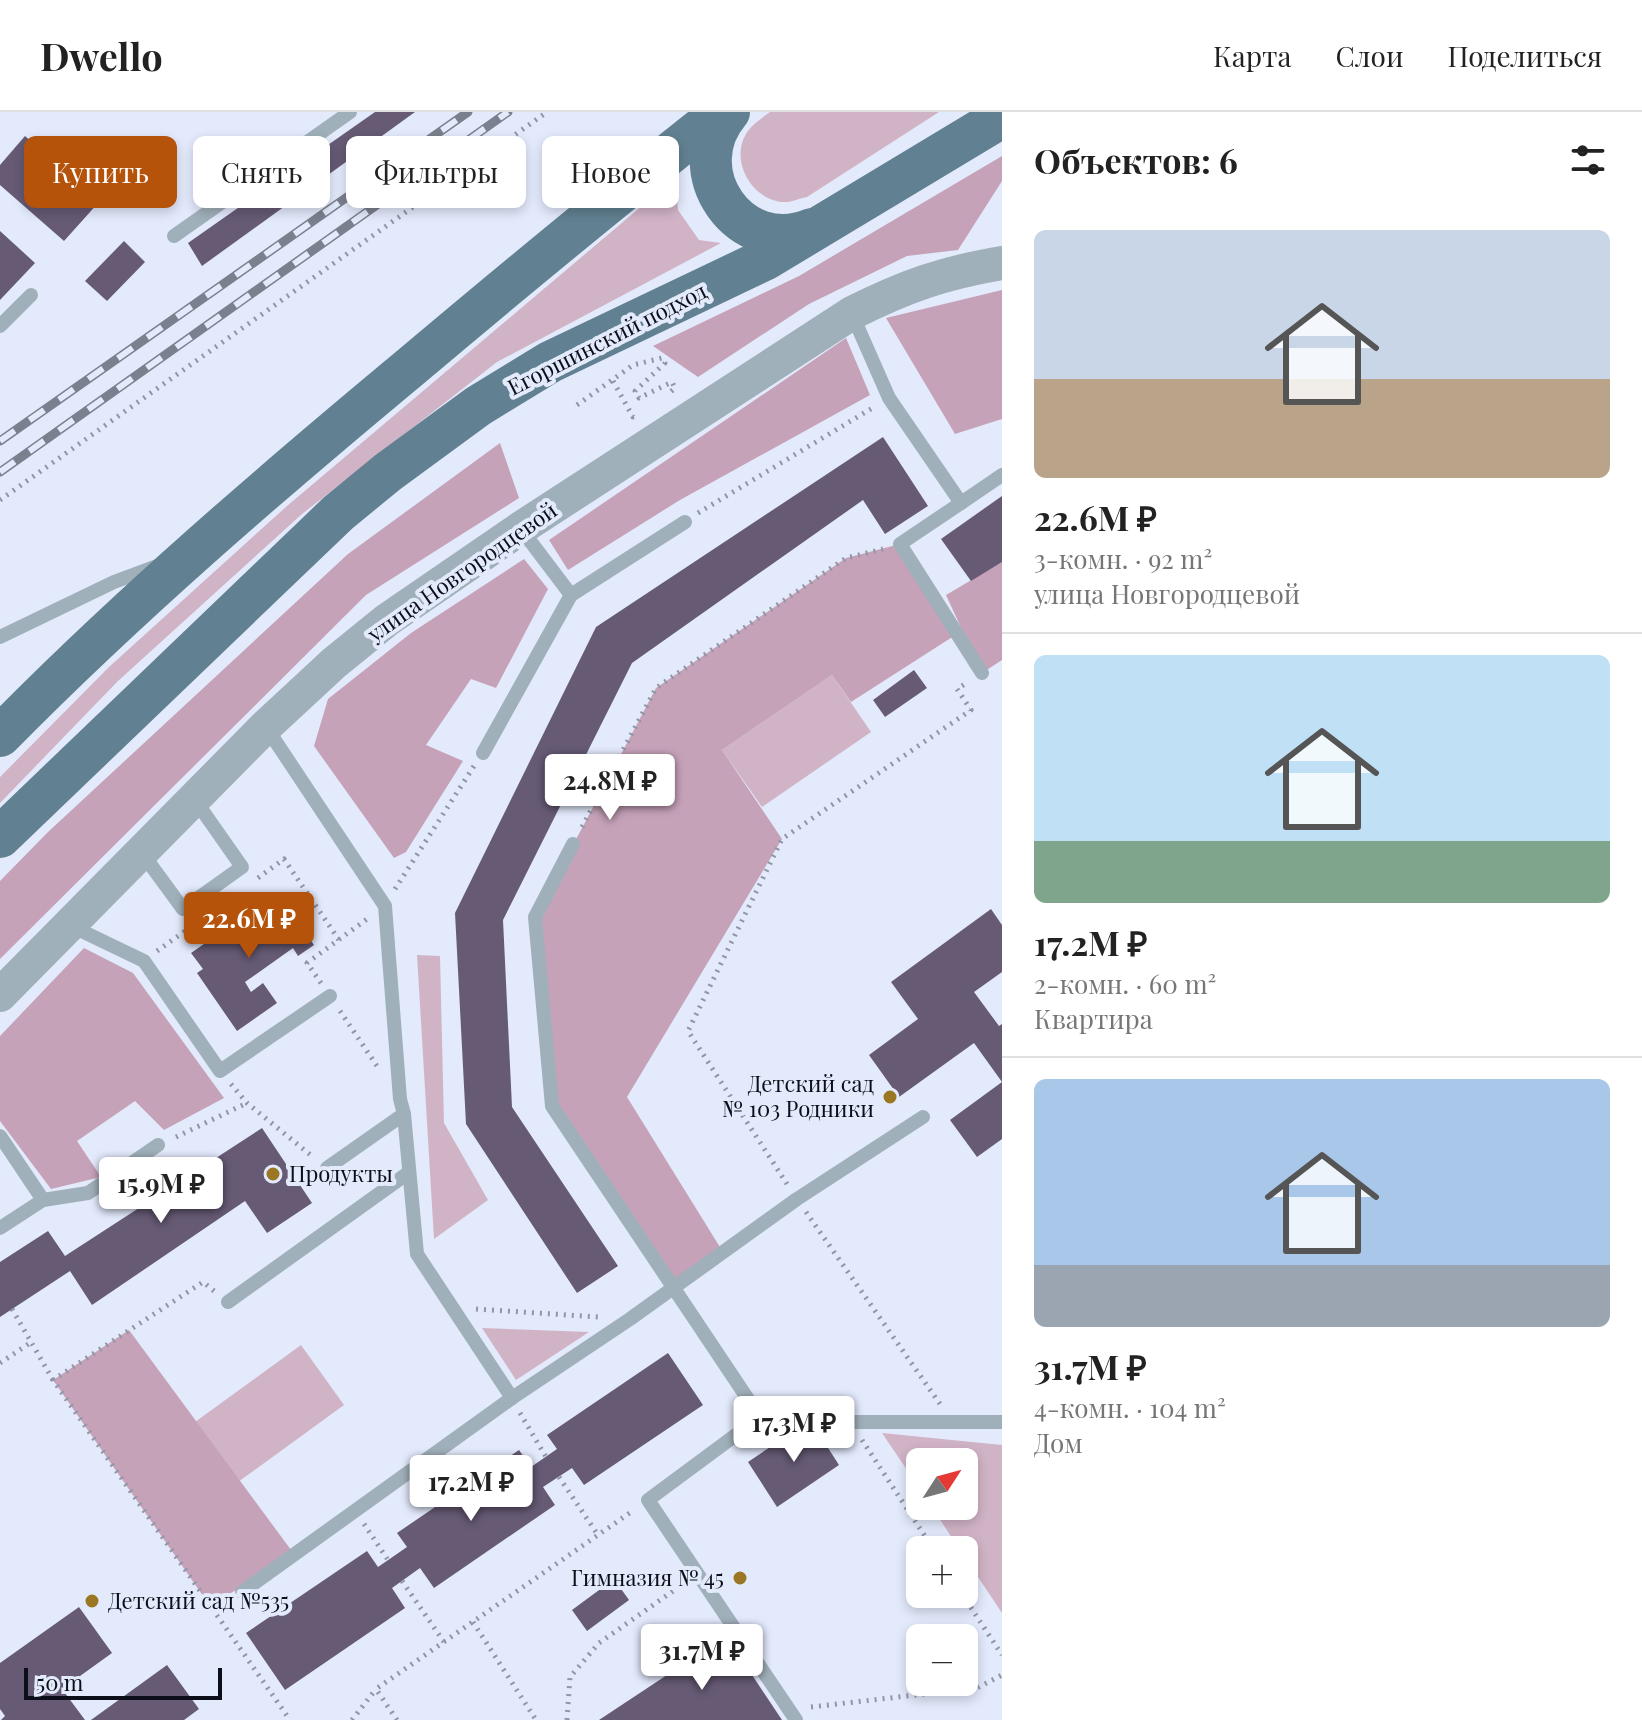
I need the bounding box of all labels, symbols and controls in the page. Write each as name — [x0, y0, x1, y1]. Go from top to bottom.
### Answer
text: Dwello — [40, 30, 163, 81]
text: Карта — [1213, 37, 1292, 74]
text: Слои — [1336, 37, 1403, 74]
text: Поделиться — [1447, 37, 1602, 74]
chip: Купить — [24, 136, 177, 208]
chip: Снять — [193, 136, 330, 208]
chip: Фильтры — [346, 136, 526, 208]
chip: Новое — [542, 136, 679, 208]
text: Объектов: 6 — [1034, 137, 1238, 183]
icon: filters — [1566, 138, 1610, 182]
street label: Егоршинский подход — [502, 275, 712, 401]
icon: home — [1250, 282, 1394, 426]
street label: улица Новгородцевой — [360, 494, 562, 649]
text: 22.6M ₽ — [1034, 494, 1157, 540]
text: 3-комн. · 92 m² — [1034, 541, 1212, 576]
text: улица Новгородцевой — [1034, 576, 1300, 611]
icon: home — [1250, 707, 1394, 851]
pin: 24.8M ₽ — [536, 754, 684, 822]
text: 24.8M ₽ — [563, 762, 657, 797]
pin: 22.6M ₽ — [175, 892, 323, 960]
text: 22.6M ₽ — [202, 900, 296, 935]
text: 17.2M ₽ — [1034, 919, 1147, 965]
text: 2-комн. · 60 m² — [1034, 966, 1216, 1001]
text: Квартира — [1034, 1001, 1153, 1036]
place label: Детский сад № 103 Родники — [722, 1068, 874, 1123]
marker: Детский сад № 103 Родники — [881, 1088, 899, 1106]
icon: home — [1250, 1131, 1394, 1275]
pin: 15.9M ₽ — [87, 1157, 235, 1225]
place label: Продукты — [289, 1158, 393, 1188]
text: 15.9M ₽ — [117, 1165, 205, 1200]
marker: Продукты — [264, 1165, 282, 1183]
text: 31.7M ₽ — [1034, 1343, 1147, 1389]
text: 4-комн. · 104 m² — [1034, 1390, 1226, 1425]
pin: 17.3M ₽ — [720, 1396, 868, 1464]
text: 17.3M ₽ — [752, 1404, 837, 1439]
text: Дом — [1034, 1425, 1083, 1460]
north arrow — [906, 1448, 978, 1520]
map controls — [906, 1448, 978, 1696]
pin: 17.2M ₽ — [397, 1455, 545, 1523]
text: 17.2M ₽ — [428, 1463, 514, 1498]
button: + — [906, 1536, 978, 1608]
place label: Гимназия № 45 — [571, 1562, 724, 1592]
marker: Гимназия № 45 — [731, 1569, 749, 1587]
place label: Детский сад №535 — [108, 1585, 289, 1615]
marker: Детский сад №535 — [83, 1592, 101, 1610]
pin: 31.7M ₽ — [628, 1624, 776, 1692]
button: − — [906, 1624, 978, 1696]
text: 31.7M ₽ — [659, 1632, 745, 1667]
scale bar — [24, 1664, 222, 1700]
text: 50 m — [36, 1667, 83, 1697]

